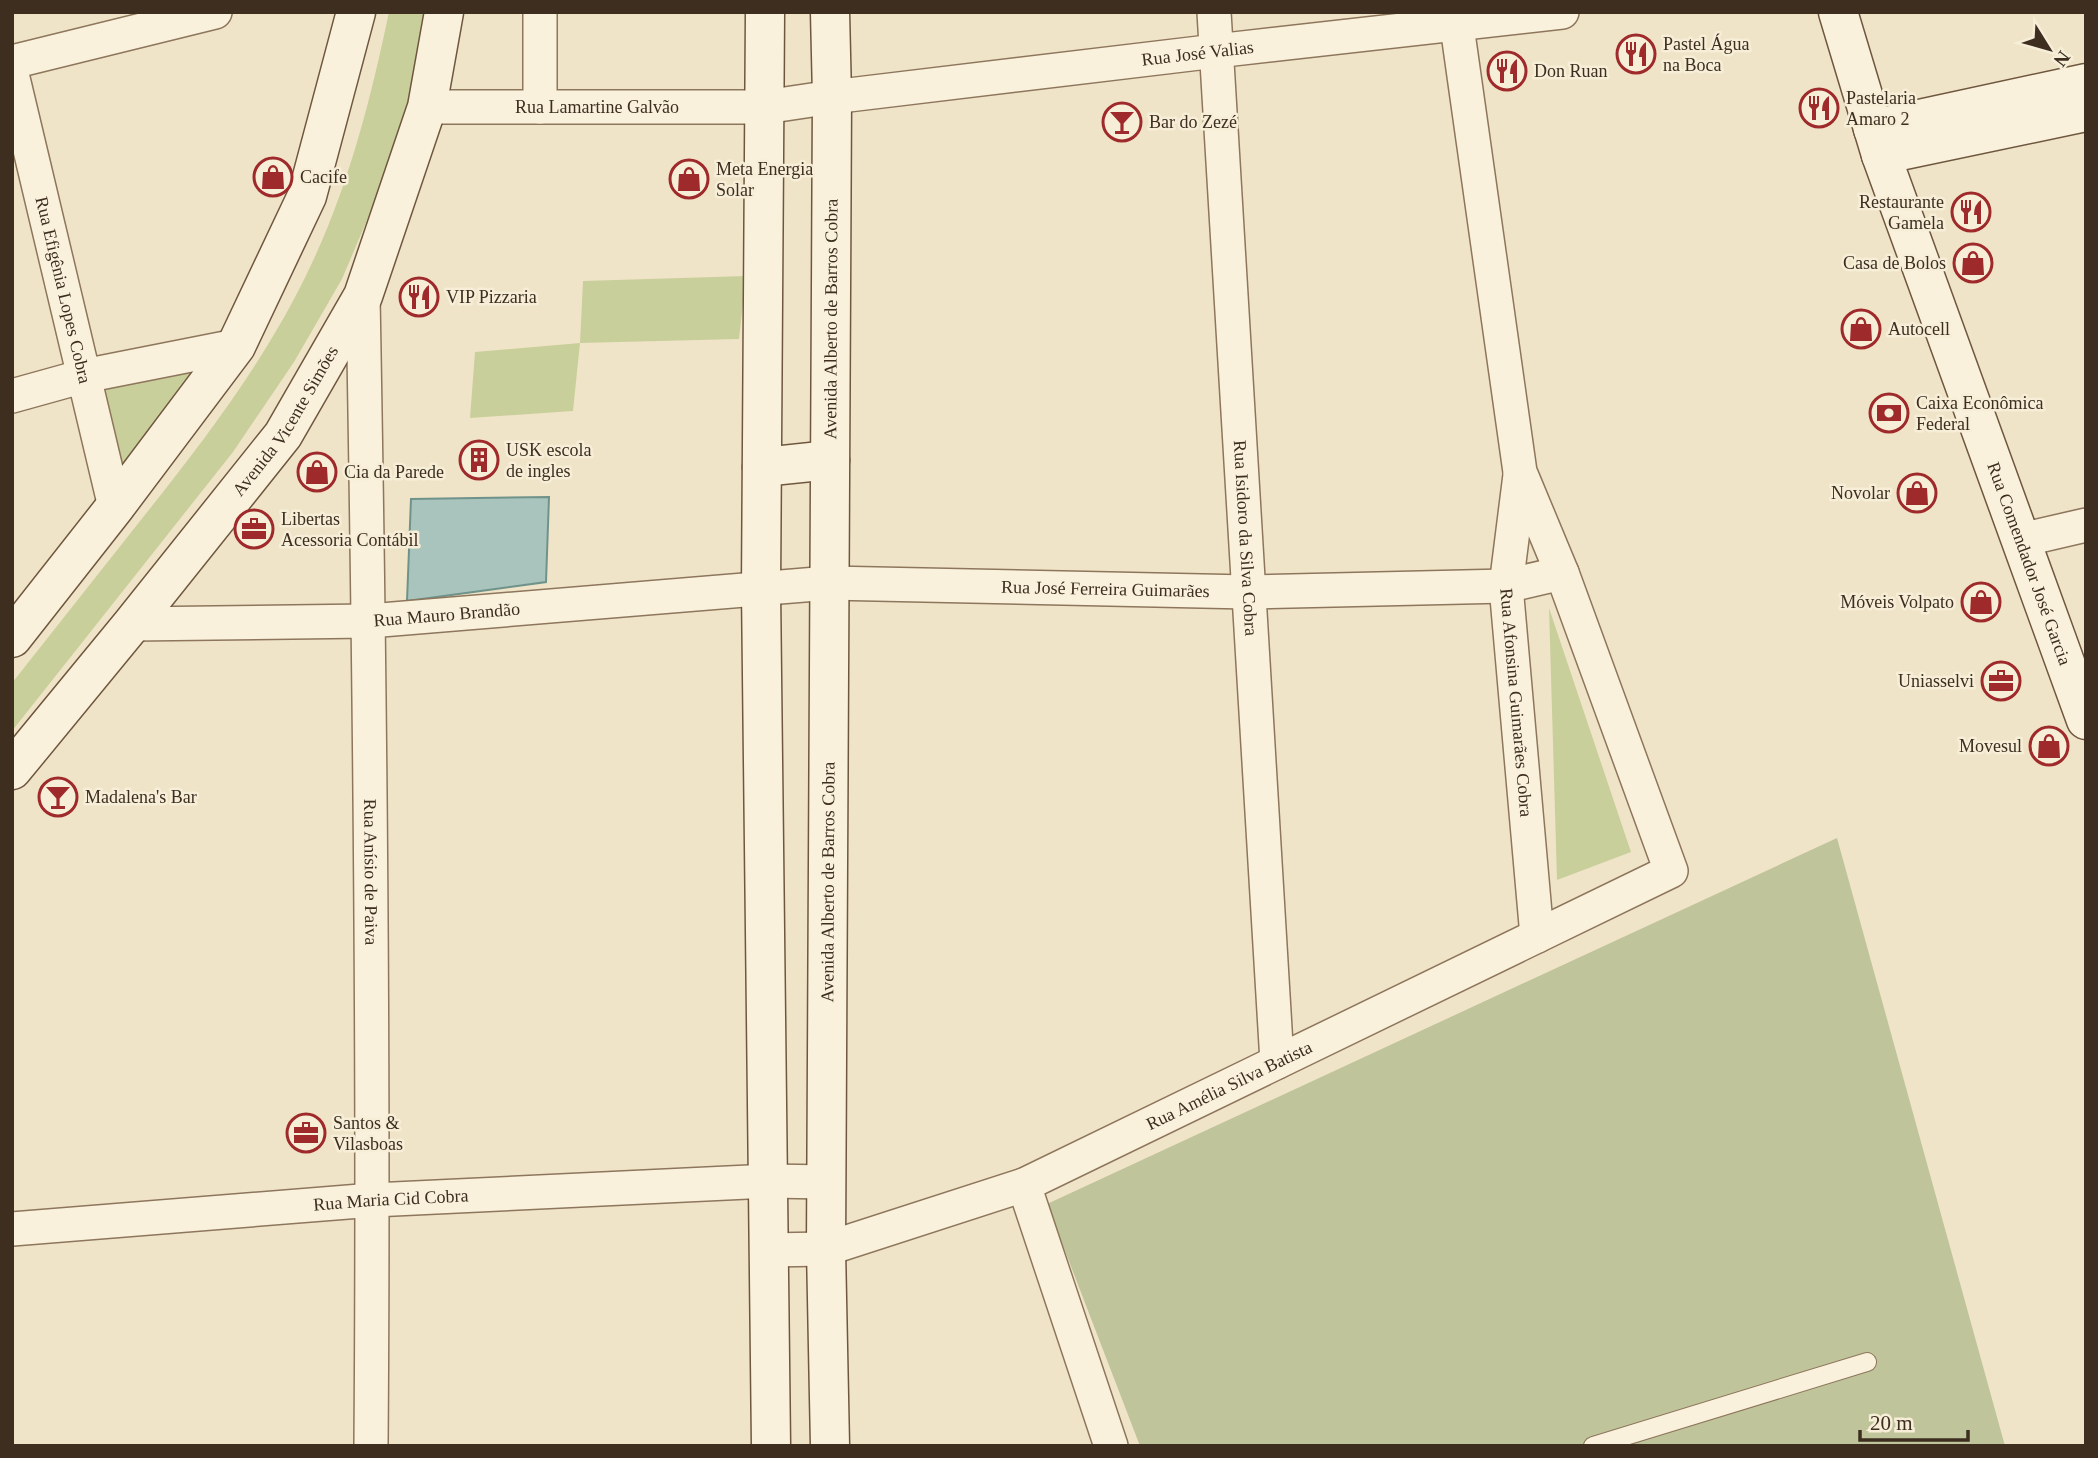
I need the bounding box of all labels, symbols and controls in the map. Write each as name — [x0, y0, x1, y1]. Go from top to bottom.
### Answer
north arrow — [2014, 14, 2084, 84]
restaurant icon: Pastel Água na Boca — [1615, 33, 1657, 75]
place label: Pastel Água na Boca — [1663, 33, 1749, 75]
street label: Rua José Valias — [1140, 37, 1255, 70]
text: N — [2049, 47, 2075, 71]
restaurant icon: Don Ruan — [1486, 50, 1528, 92]
place label: Don Ruan — [1534, 61, 1608, 81]
restaurant icon: Pastelaria Amaro 2 — [1798, 87, 1840, 129]
place label: Pastelaria Amaro 2 — [1846, 88, 1916, 129]
street label: Rua Lamartine Galvão — [515, 97, 679, 117]
bar icon: Bar do Zezé — [1101, 101, 1143, 143]
place label: Bar do Zezé — [1149, 112, 1237, 132]
shop icon: Cacife — [252, 156, 294, 198]
shop icon: Meta Energia Solar — [668, 158, 710, 200]
place label: Meta Energia Solar — [716, 159, 813, 200]
place label: Cacife — [300, 167, 347, 187]
restaurant icon: Restaurante Gamela — [1950, 191, 1992, 233]
place label: Restaurante Gamela — [1859, 192, 1944, 233]
street label: Rua Efigênia Lopes Cobra — [31, 194, 95, 385]
street label: Avenida Alberto de Barros Cobra — [820, 199, 841, 439]
shop icon: Casa de Bolos — [1952, 242, 1994, 284]
place label: Casa de Bolos — [1843, 253, 1946, 273]
restaurant icon: VIP Pizzaria — [398, 276, 440, 318]
place label: VIP Pizzaria — [446, 287, 537, 307]
shop icon: Autocell — [1840, 308, 1882, 350]
place label: Autocell — [1888, 319, 1950, 339]
street label: Avenida Vicente Simões — [228, 342, 342, 500]
bank icon: Caixa Econômica Federal — [1868, 392, 1910, 434]
place label: Caixa Econômica Federal — [1916, 393, 2043, 434]
building icon: USK escola de ingles — [458, 439, 500, 481]
place label: USK escola de ingles — [506, 440, 591, 481]
street label: Rua Isidoro da Silva Cobra — [1230, 440, 1261, 637]
shop icon: Cia da Parede — [296, 451, 338, 493]
street label: Rua Comendador José Garcia — [1983, 459, 2075, 668]
place label: Cia da Parede — [344, 462, 444, 482]
shop icon: Novolar — [1896, 472, 1938, 514]
place label: Novolar — [1831, 483, 1890, 503]
office icon: Libertas Acessoria Contábil — [233, 508, 275, 550]
place label: Libertas Acessoria Contábil — [281, 509, 418, 550]
street label: Rua José Ferreira Guimarães — [1001, 577, 1210, 601]
shop icon: Móveis Volpato — [1960, 581, 2002, 623]
street label: Rua Afonsina Guimarães Cobra — [1496, 587, 1536, 818]
place label: Móveis Volpato — [1840, 592, 1954, 612]
street label: Rua Mauro Brandão — [373, 599, 521, 631]
office icon: Uniasselvi — [1980, 660, 2022, 702]
place label: Uniasselvi — [1898, 671, 1974, 691]
shop icon: Movesul — [2028, 725, 2070, 767]
place label: Movesul — [1959, 736, 2022, 756]
street label: Avenida Alberto de Barros Cobra — [817, 762, 839, 1002]
bar icon: Madalena's Bar — [37, 776, 79, 818]
place label: Madalena's Bar — [85, 787, 197, 807]
street label: Rua Anísio de Paiva — [360, 799, 381, 945]
street label: Rua Amélia Silva Batista — [1143, 1037, 1315, 1134]
office icon: Santos & Vilasboas — [285, 1112, 327, 1154]
place label: Santos & Vilasboas — [333, 1113, 403, 1154]
street label: Rua Maria Cid Cobra — [312, 1185, 469, 1215]
scale bar — [1860, 1398, 1968, 1442]
text: 20 m — [1870, 1411, 1913, 1435]

